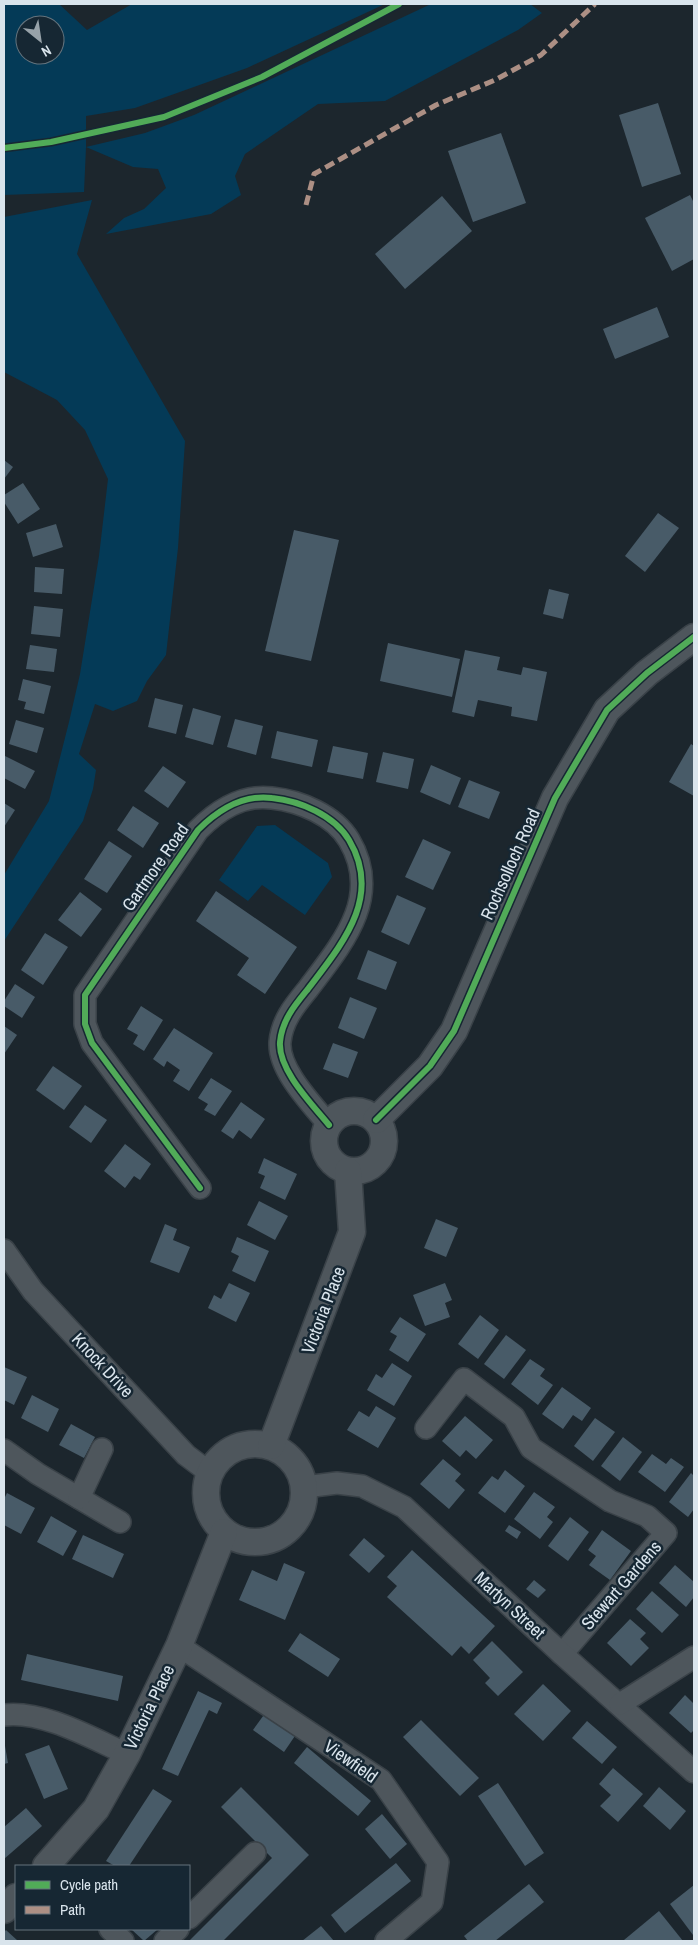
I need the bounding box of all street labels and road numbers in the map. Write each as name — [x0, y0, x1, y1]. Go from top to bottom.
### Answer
street label: Rochsolloch Road — [474, 804, 546, 924]
street label: Gartmore Road — [116, 818, 194, 916]
street label: Victoria Place — [295, 1263, 351, 1357]
street label: Knock Drive — [66, 1327, 140, 1403]
street label: Stewart Gardens — [575, 1535, 667, 1635]
street label: Martyn Street — [469, 1566, 551, 1644]
street label: Victoria Place — [118, 1660, 180, 1754]
street label: Viewfield — [319, 1733, 383, 1789]

